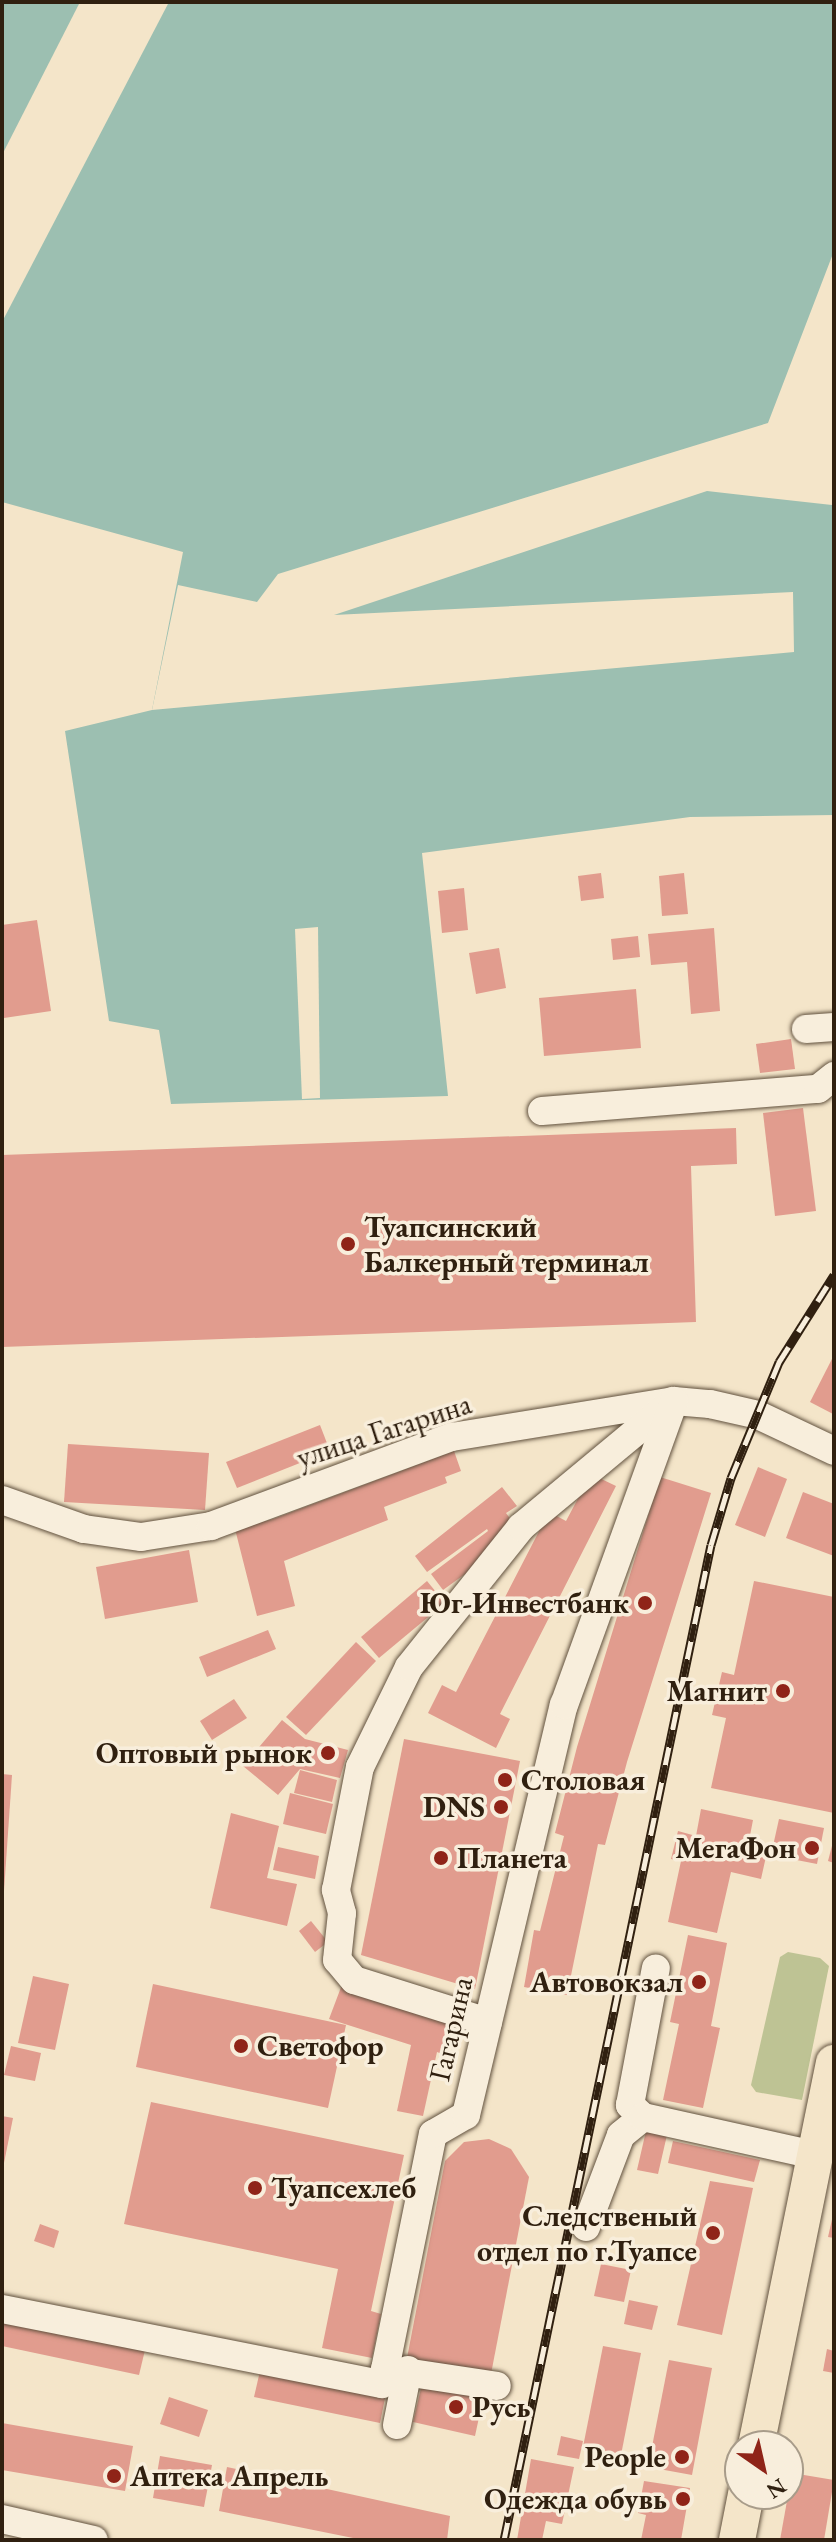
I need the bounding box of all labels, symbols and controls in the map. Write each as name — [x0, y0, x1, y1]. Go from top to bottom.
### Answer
place label: Туапсинский Балкерный терминал — [364, 1209, 649, 1280]
marker: Туапсинский Балкерный терминал — [339, 1235, 357, 1253]
street label: улица Гагарина — [292, 1386, 476, 1476]
place label: Юг-Инвестбанк — [420, 1585, 629, 1621]
marker: Юг-Инвестбанк — [636, 1594, 654, 1612]
place label: Магнит — [667, 1673, 767, 1709]
marker: Магнит — [774, 1682, 792, 1700]
place label: Оптовый рынок — [96, 1735, 312, 1771]
marker: Оптовый рынок — [319, 1744, 337, 1762]
place label: Столовая — [521, 1762, 645, 1798]
marker: Столовая — [496, 1771, 514, 1789]
place label: DNS — [423, 1789, 485, 1825]
marker: DNS — [492, 1798, 510, 1816]
place label: МегаФон — [675, 1830, 796, 1866]
marker: МегаФон — [803, 1839, 821, 1857]
place label: Планета — [457, 1840, 567, 1876]
marker: Планета — [432, 1849, 450, 1867]
place label: Автовокзал — [530, 1964, 683, 2000]
street label: Гагарина — [422, 1973, 480, 2085]
marker: Автовокзал — [690, 1973, 708, 1991]
place label: Светофор — [257, 2028, 384, 2064]
marker: Светофор — [232, 2037, 250, 2055]
place label: Туапсехлеб — [271, 2170, 416, 2206]
marker: Туапсехлеб — [246, 2179, 264, 2197]
place label: Следственый отдел по г.Туапсе — [477, 2198, 697, 2268]
marker: Следственый отдел по г.Туапсе — [704, 2224, 722, 2242]
place label: Русь — [472, 2389, 530, 2425]
marker: Русь — [447, 2398, 465, 2416]
north arrow — [724, 2430, 804, 2510]
place label: People — [584, 2439, 666, 2475]
marker: People — [673, 2448, 691, 2466]
place label: Аптека Апрель — [130, 2458, 328, 2494]
marker: Аптека Апрель — [105, 2467, 123, 2485]
text: N — [761, 2472, 792, 2506]
place label: Одежда обувь — [484, 2481, 667, 2517]
marker: Одежда обувь — [674, 2490, 692, 2508]

